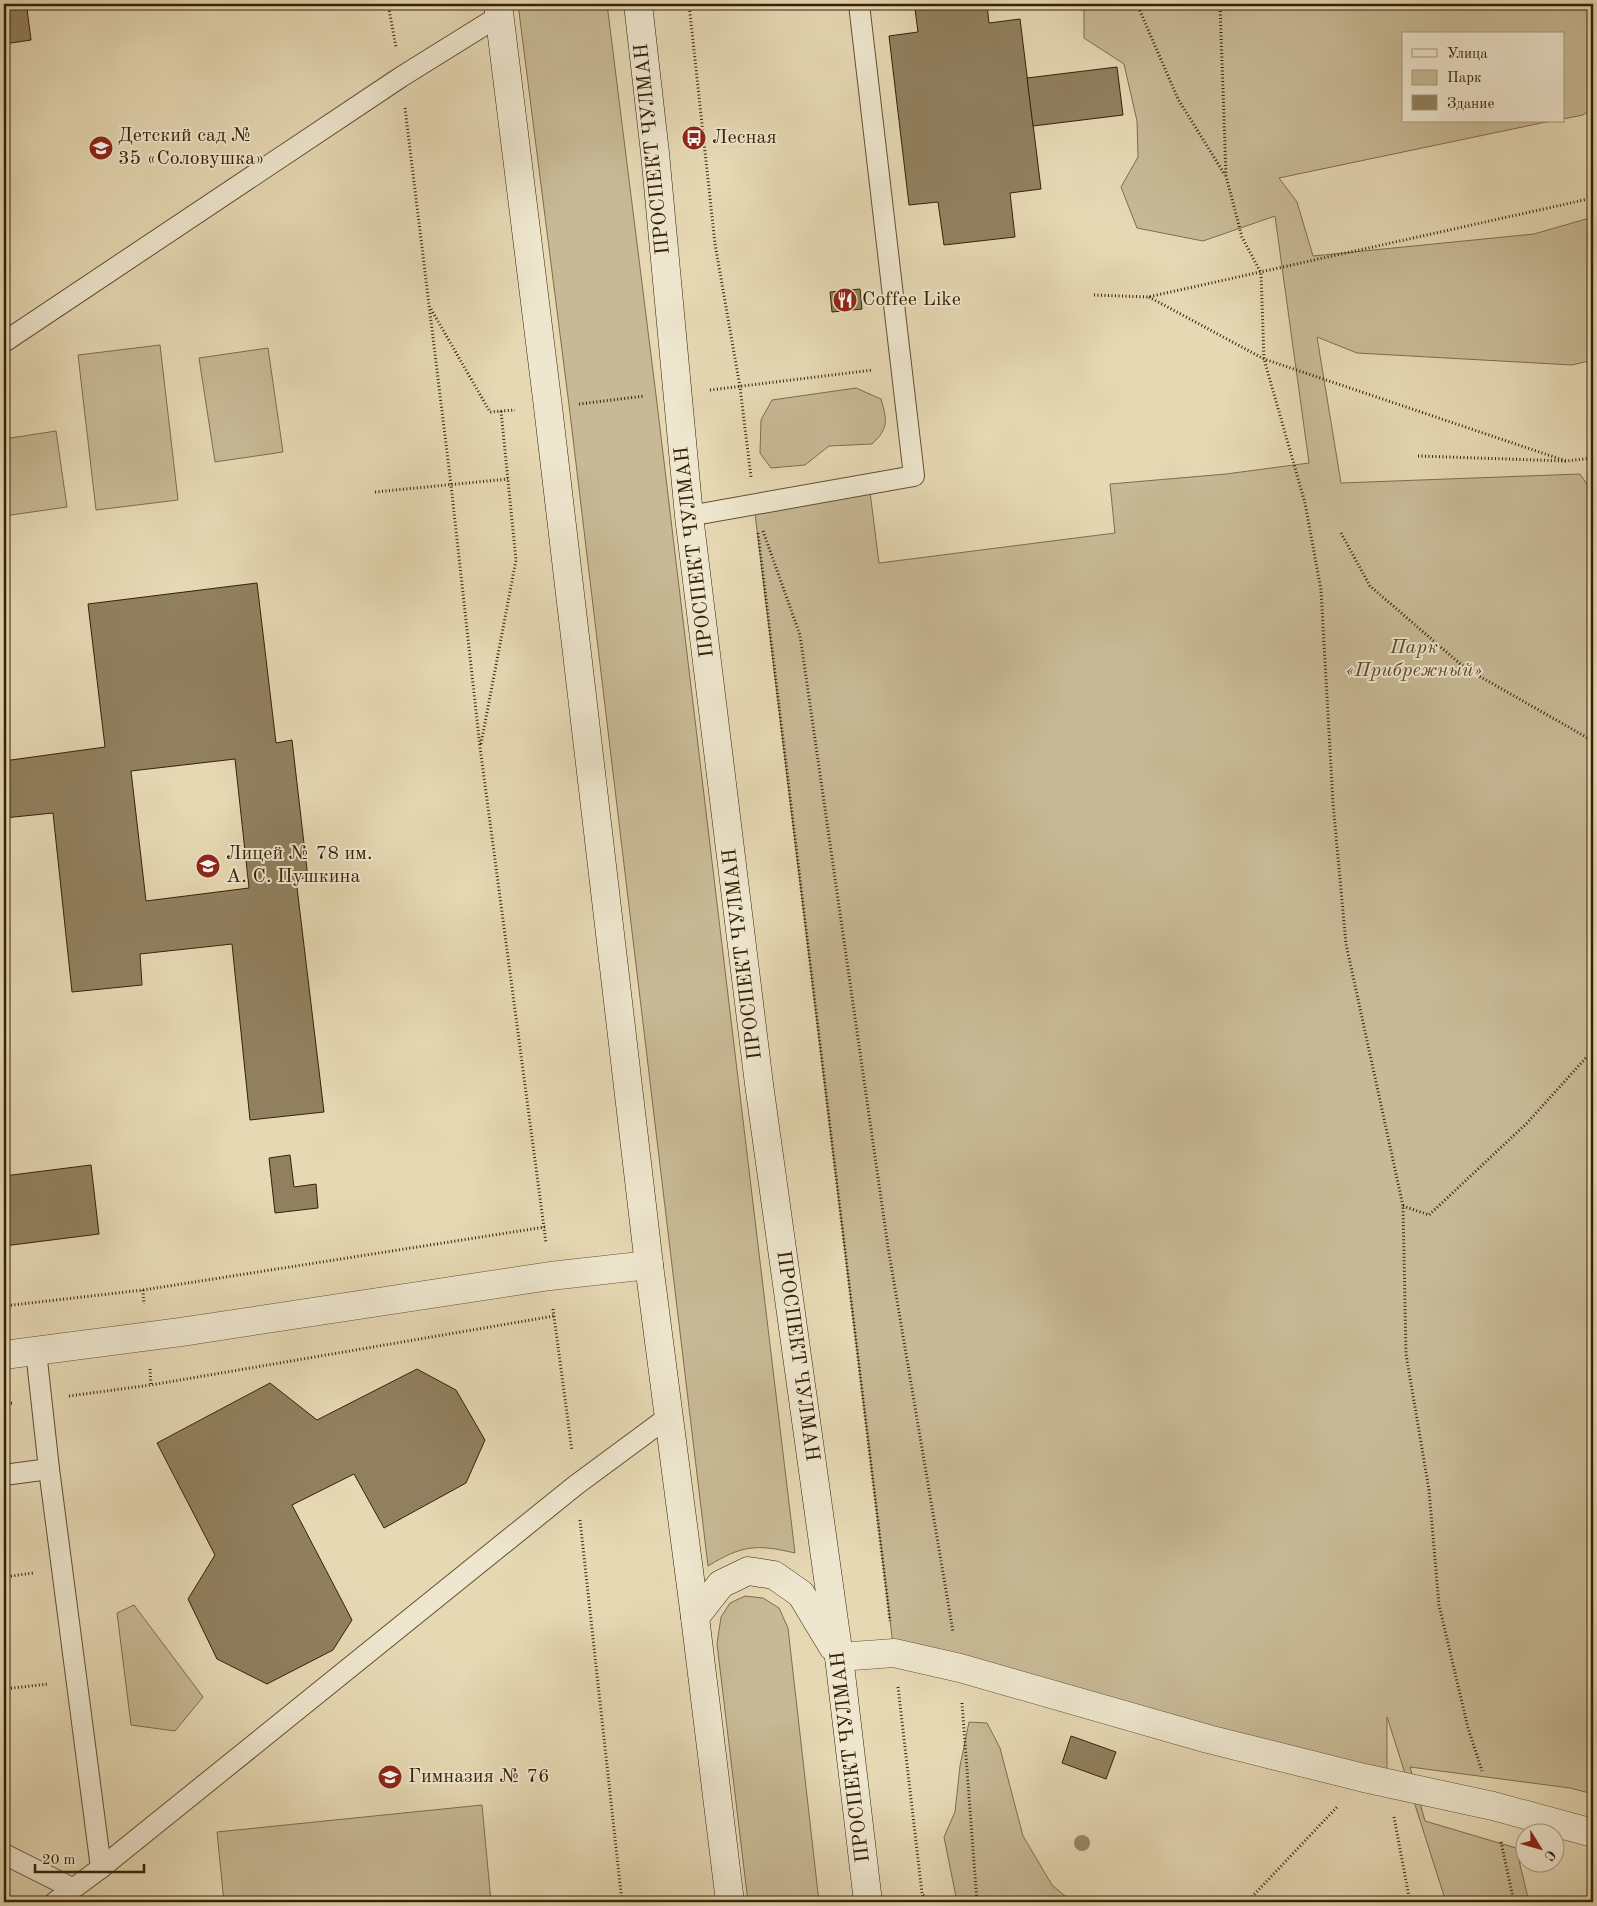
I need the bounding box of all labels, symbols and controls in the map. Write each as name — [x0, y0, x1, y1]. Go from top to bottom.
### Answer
legend — [1402, 32, 1564, 122]
street label: ПРОСПЕКТ ЧУЛМАН — [632, 42, 674, 256]
text: Улица — [1447, 47, 1488, 62]
text: Парк — [1447, 71, 1482, 86]
text: Здание — [1447, 97, 1494, 112]
bus stop icon: Лесная — [681, 125, 707, 151]
place label: Детский сад № 35 «Соловушка» — [118, 126, 265, 169]
place label: Лесная — [712, 128, 777, 148]
school or university icon: Детский сад № 35 «Соловушка» — [88, 135, 114, 161]
restaurant icon: Coffee Like — [832, 287, 858, 313]
place label: Coffee Like — [862, 290, 961, 310]
street label: ПРОСПЕКТ ЧУЛМАН — [672, 445, 718, 659]
park label: Парк «Прибрежный» — [1346, 638, 1482, 681]
place label: Лицей № 78 им. А. С. Пушкина — [226, 844, 372, 887]
street label: ПРОСПЕКТ ЧУЛМАН — [720, 847, 766, 1061]
school or university icon: Лицей № 78 им. А. С. Пушкина — [195, 853, 221, 879]
street label: ПРОСПЕКТ ЧУЛМАН — [772, 1249, 822, 1463]
street label: ПРОСПЕКТ ЧУЛМАН — [828, 1650, 874, 1864]
school or university icon: Гимназия № 76 — [377, 1764, 403, 1790]
place label: Гимназия № 76 — [408, 1767, 550, 1787]
north arrow — [1514, 1824, 1564, 1874]
scale bar — [35, 1841, 144, 1873]
text: С — [1541, 1847, 1558, 1863]
text: 20 m — [42, 1853, 76, 1868]

